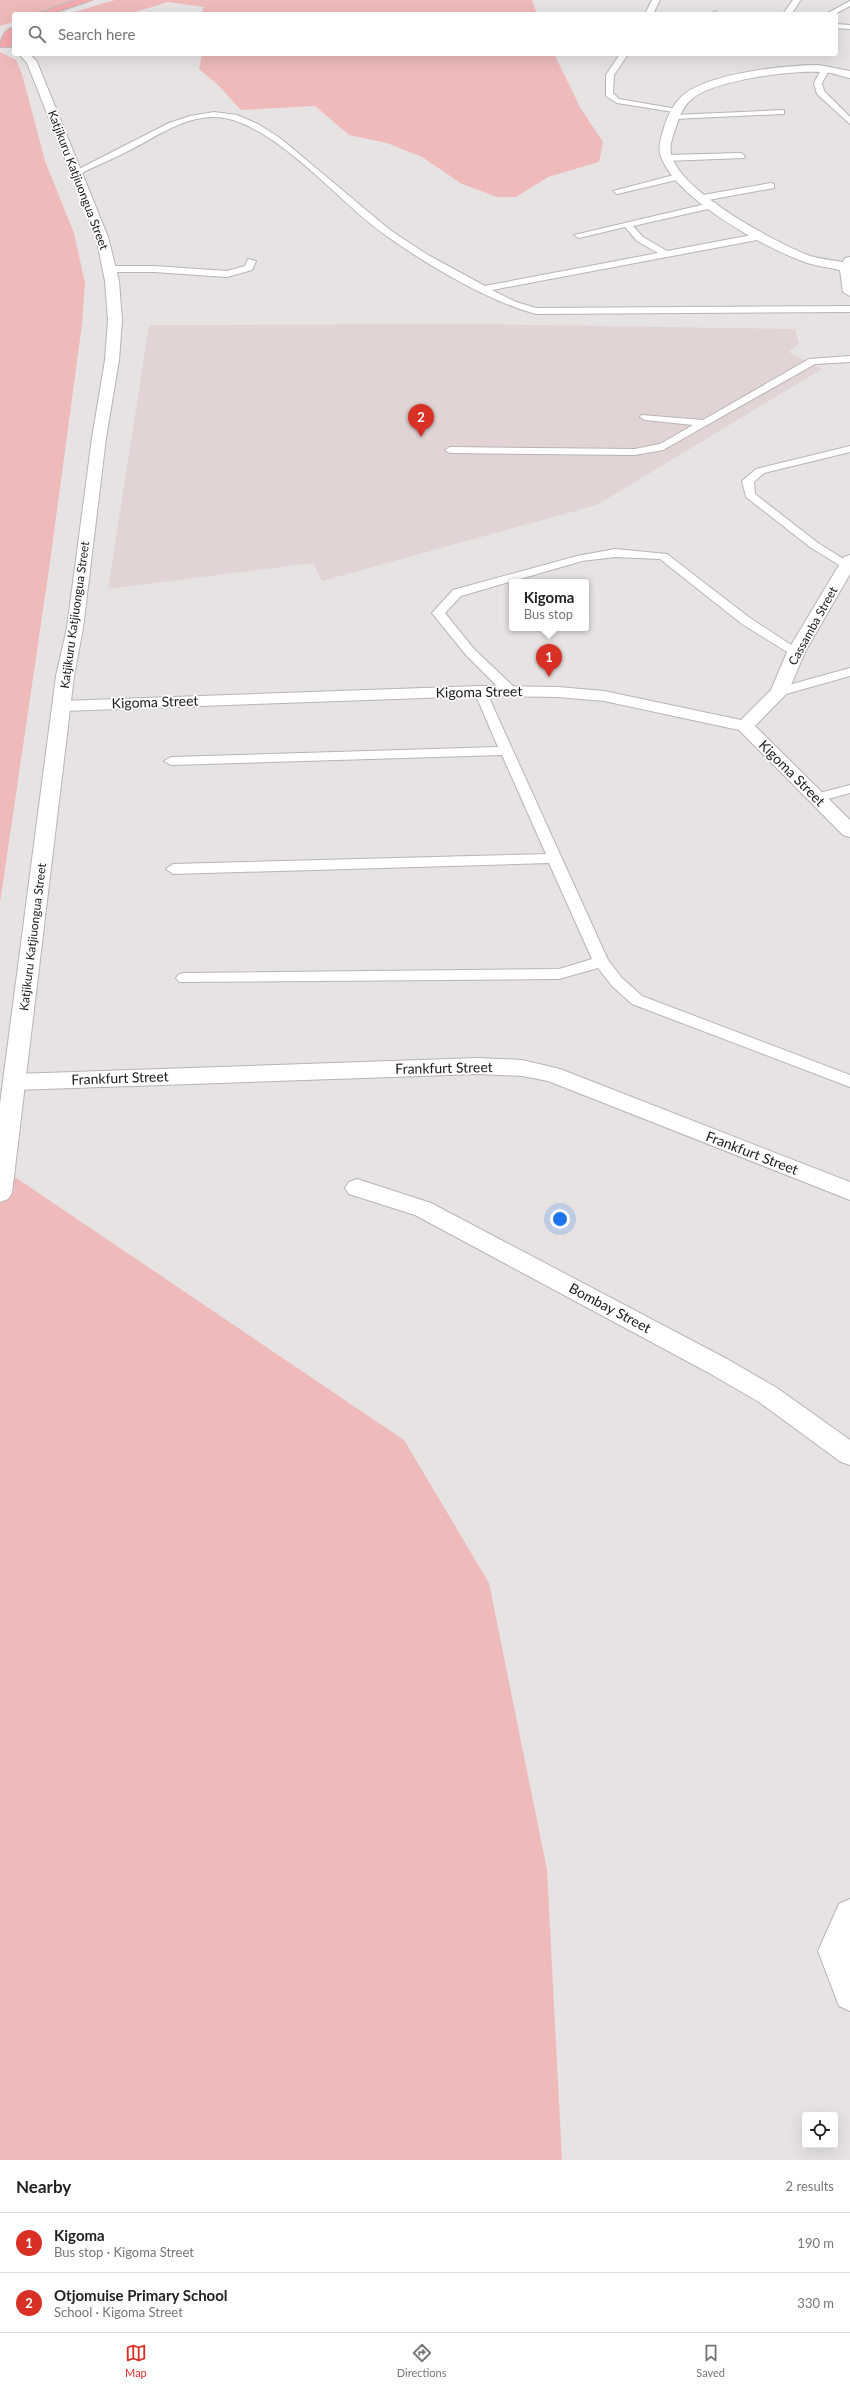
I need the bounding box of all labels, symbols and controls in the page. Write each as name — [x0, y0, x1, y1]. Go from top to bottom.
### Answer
search box — [12, 12, 838, 56]
icon: search — [26, 23, 48, 45]
text: Search here — [58, 25, 135, 43]
street label: Katjikuru Katjiuongua Street — [45, 108, 112, 252]
pin: 2 — [408, 404, 434, 437]
street label: Katjikuru Katjiuongua Street — [57, 540, 92, 689]
popup — [509, 579, 589, 631]
street label: Cassamba Street — [785, 583, 841, 668]
text: Kigoma — [524, 588, 574, 606]
text: Bus stop — [524, 606, 573, 622]
pin: 1 — [536, 644, 562, 677]
street label: Kigoma Street — [436, 682, 522, 701]
street label: Kigoma Street — [111, 691, 199, 712]
street label: Kigoma Street — [756, 736, 829, 809]
street label: Katjikuru Katjiuongua Street — [16, 862, 49, 1012]
street label: Frankfurt Street — [395, 1058, 493, 1077]
street label: Frankfurt Street — [71, 1067, 169, 1088]
street label: Frankfurt Street — [704, 1127, 801, 1178]
your location — [550, 1209, 570, 1229]
street label: Bombay Street — [566, 1279, 654, 1336]
map controls — [802, 2112, 838, 2148]
button: locate — [802, 2112, 838, 2148]
text: Nearby — [16, 2176, 71, 2197]
text: 2 results — [786, 2178, 834, 2194]
text: Kigoma — [54, 2226, 105, 2244]
text: 1 — [25, 2235, 33, 2251]
text: 190 m — [797, 2235, 834, 2251]
text: Bus stop · Kigoma Street — [54, 2244, 194, 2260]
text: Otjomuise Primary School — [54, 2286, 228, 2304]
text: 2 — [25, 2295, 33, 2311]
text: 330 m — [797, 2295, 834, 2311]
text: School · Kigoma Street — [54, 2304, 183, 2320]
tab: Map — [125, 2342, 147, 2379]
tab: Directions — [397, 2342, 446, 2379]
tab: Saved — [696, 2342, 725, 2379]

